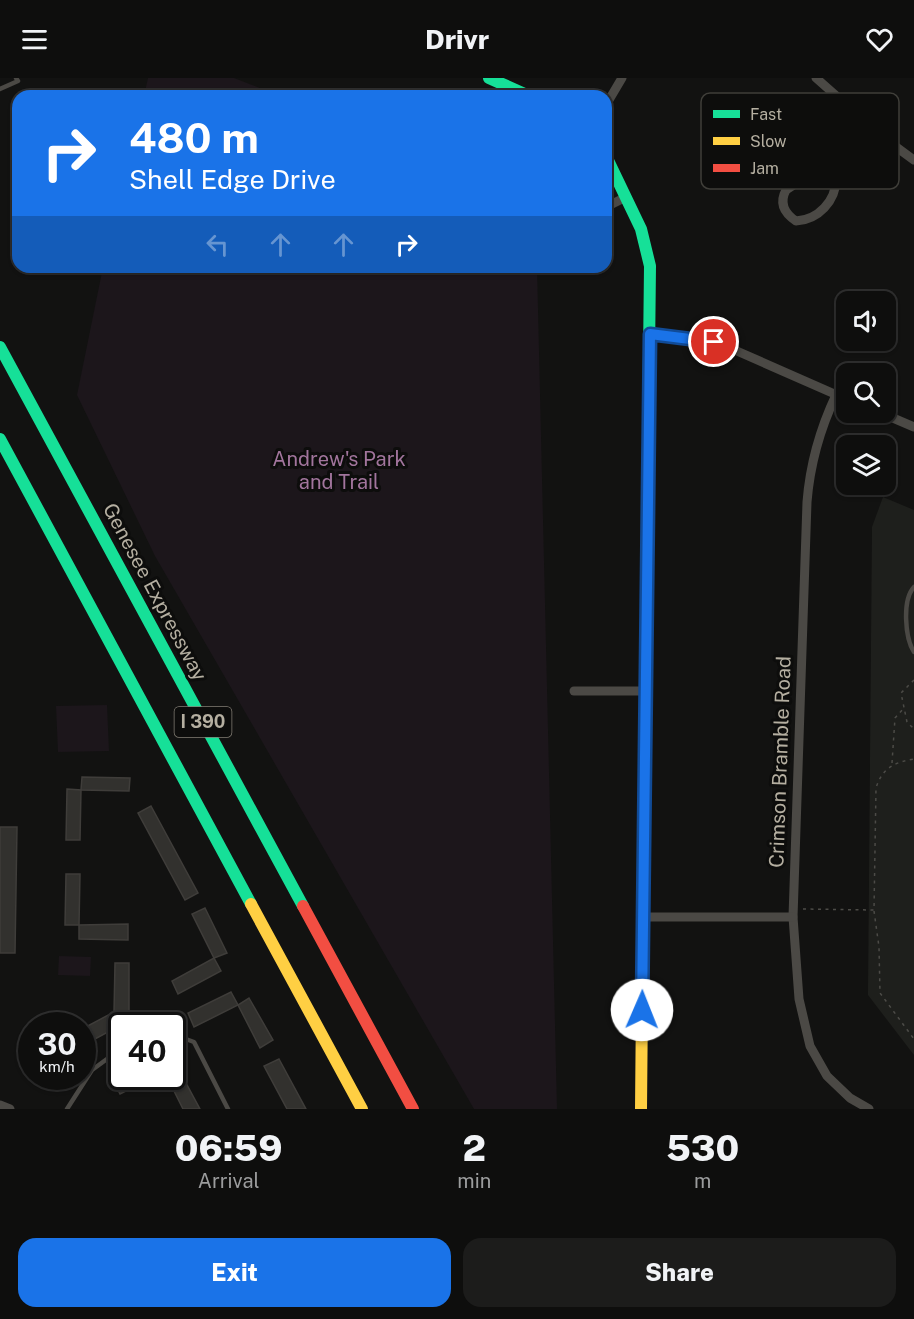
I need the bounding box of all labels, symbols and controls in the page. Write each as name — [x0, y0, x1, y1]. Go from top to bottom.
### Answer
icon: menu — [18, 23, 51, 56]
text: Drivr — [425, 23, 489, 55]
icon: heart — [863, 23, 896, 56]
legend — [701, 93, 899, 189]
text: Fast — [750, 105, 782, 124]
text: 480 m — [129, 113, 259, 162]
icon: right — [30, 114, 108, 192]
text: Slow — [750, 132, 787, 151]
text: Jam — [750, 159, 779, 178]
text: Shell Edge Drive — [129, 163, 336, 195]
icon: left — [201, 228, 234, 261]
icon: ahead — [264, 228, 297, 261]
icon: ahead — [327, 228, 360, 261]
icon: right — [390, 228, 423, 261]
map controls — [836, 291, 896, 495]
button: sound — [836, 291, 896, 351]
pin — [688, 316, 739, 367]
icon: arrive — [697, 325, 730, 358]
button: search — [836, 363, 896, 423]
button: layers — [836, 435, 896, 495]
park label: Andrew's Park and Trail — [272, 447, 406, 494]
street label: Genesee Expressway — [98, 499, 212, 685]
street label: Crimson Bramble Road — [764, 656, 796, 868]
road number: I 390 — [174, 707, 232, 737]
position arrow — [610, 978, 674, 1042]
speed limit sign: 40 — [108, 1012, 186, 1090]
text: 30 — [37, 1026, 77, 1062]
text: km/h — [39, 1058, 75, 1075]
text: 06:59 — [175, 1127, 283, 1169]
text: 2 — [463, 1127, 486, 1169]
text: 530 — [666, 1127, 739, 1169]
text: Arrival — [198, 1169, 260, 1193]
text: min — [457, 1169, 491, 1193]
text: m — [694, 1169, 711, 1193]
button: Exit — [18, 1238, 451, 1307]
button: Share — [463, 1238, 896, 1307]

